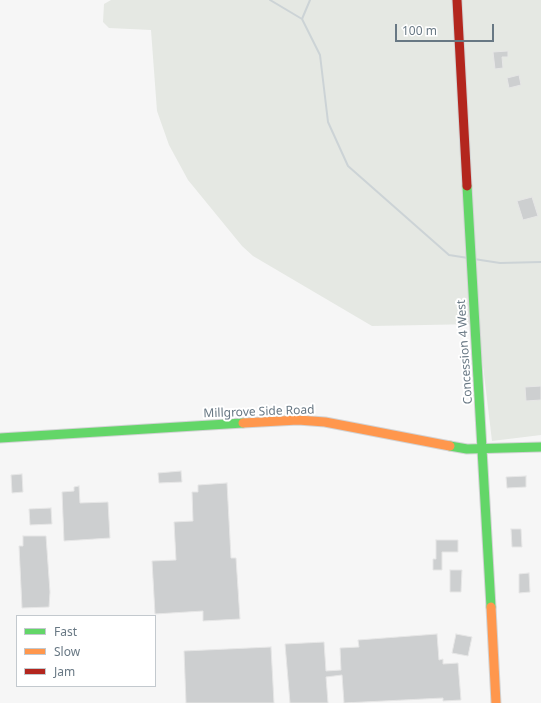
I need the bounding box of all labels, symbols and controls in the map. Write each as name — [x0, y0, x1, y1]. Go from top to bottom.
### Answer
scale bar — [397, 16, 496, 42]
text: 100 m — [402, 22, 437, 39]
street label: Concession 4 West — [454, 299, 476, 405]
street label: Millgrove Side Road — [203, 403, 315, 421]
legend — [16, 615, 156, 687]
text: Fast — [54, 623, 77, 640]
text: Slow — [54, 643, 80, 660]
text: Jam — [54, 663, 75, 680]

